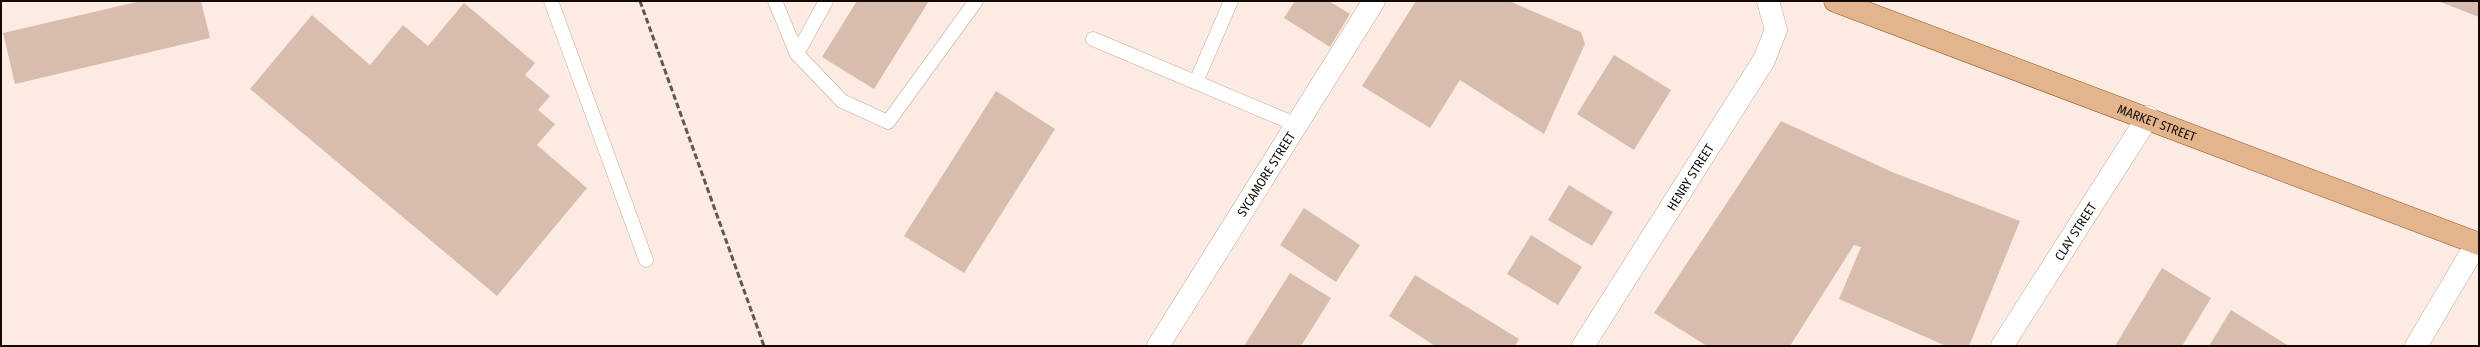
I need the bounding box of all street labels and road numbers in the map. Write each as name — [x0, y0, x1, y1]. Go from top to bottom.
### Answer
street label: MARKET STREET — [2115, 101, 2198, 145]
street label: SYCAMORE STREET — [1234, 129, 1298, 219]
street label: HENRY STREET — [1664, 141, 1717, 213]
street label: CLAY STREET — [2052, 200, 2100, 263]

